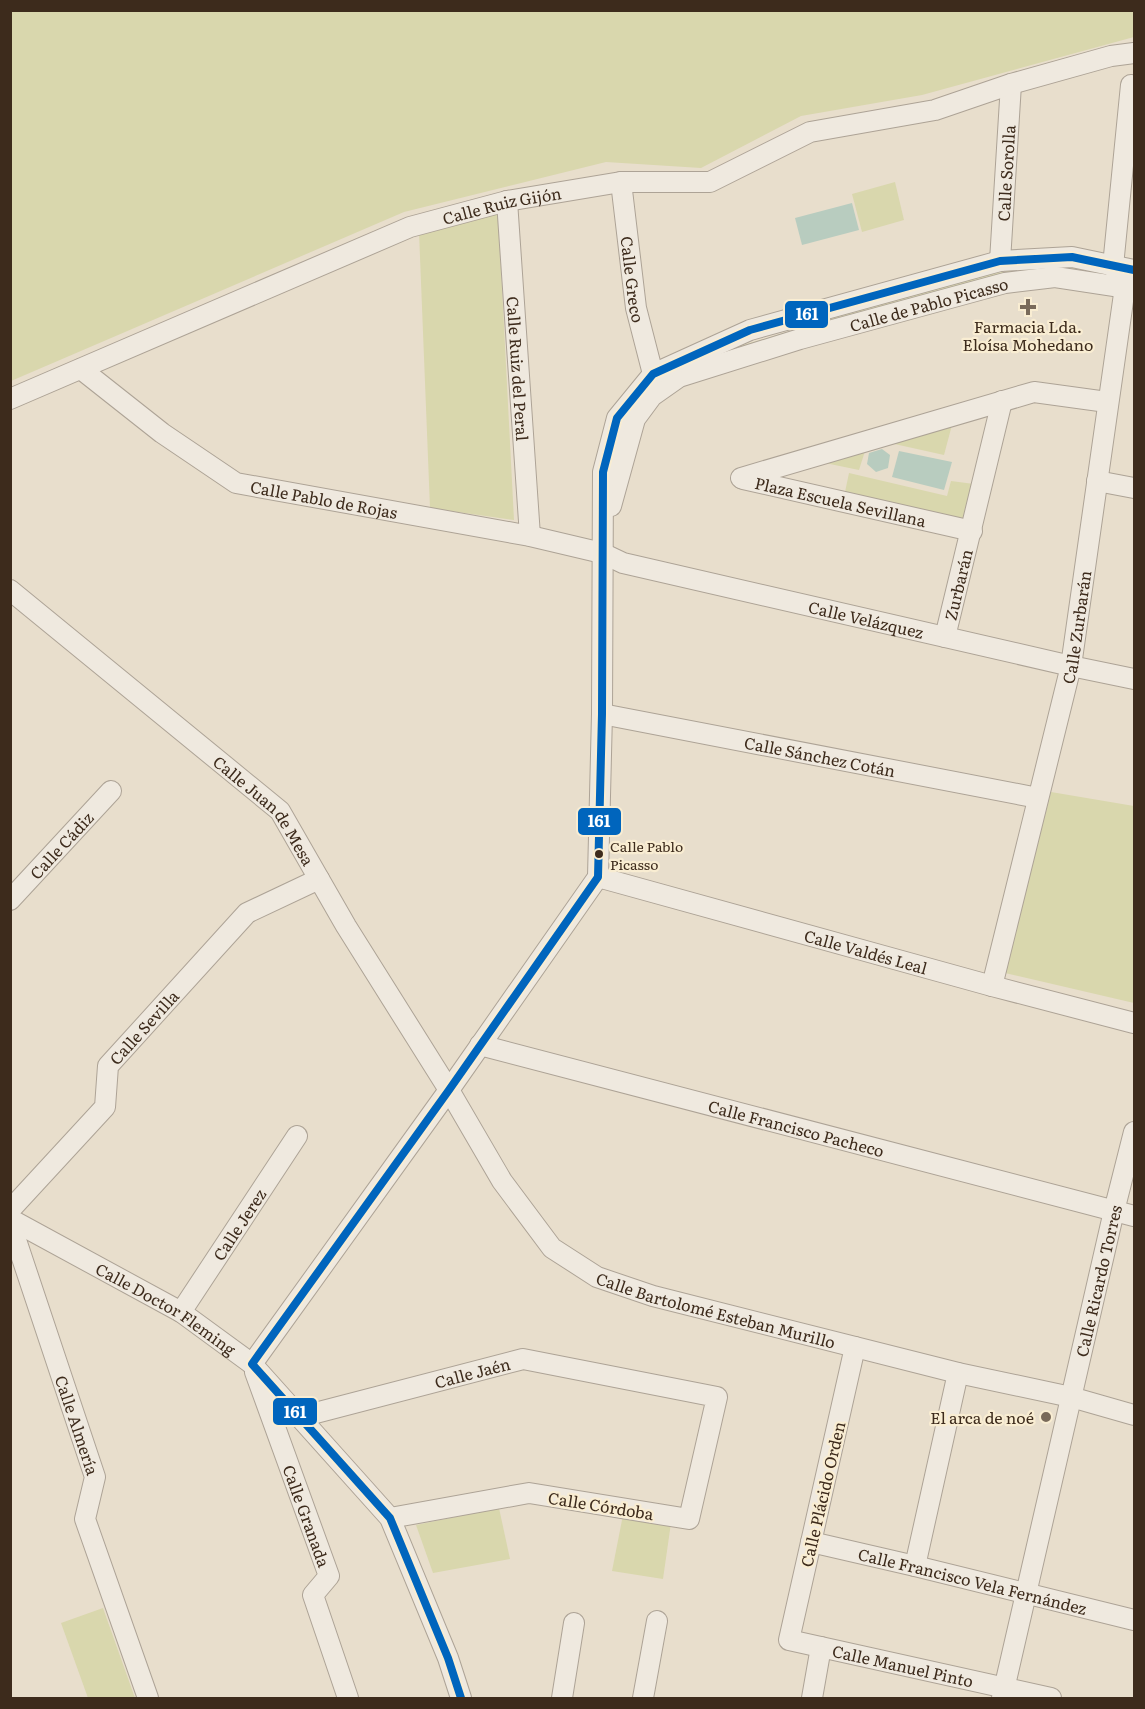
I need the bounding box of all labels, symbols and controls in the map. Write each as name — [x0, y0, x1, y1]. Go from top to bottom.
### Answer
street label: Calle Sorolla — [990, 124, 1020, 222]
street label: Calle Ruiz Gijón — [440, 180, 563, 230]
street label: Calle Greco — [616, 235, 651, 325]
street label: Calle de Pablo Picasso — [847, 271, 1011, 337]
street label: Calle Ruiz del Peral — [502, 296, 535, 442]
line badge: 161 — [784, 300, 829, 329]
marker: Farmacia Lda. Eloísa Mohedano — [1021, 300, 1035, 314]
text: 161 — [796, 301, 819, 325]
place label: Farmacia Lda. Eloísa Mohedano — [963, 314, 1093, 356]
street label: Plaza Escuela Sevillana — [753, 470, 929, 532]
street label: Calle Pablo de Rojas — [249, 474, 399, 524]
street label: Zurbarán — [937, 546, 978, 623]
street label: Calle Zurbarán — [1055, 568, 1097, 686]
street label: Calle Velázquez — [806, 594, 926, 644]
street label: Calle Sánchez Cotán — [742, 730, 898, 782]
street label: Calle Juan de Mesa — [208, 749, 321, 870]
street label: Calle Cádiz — [24, 806, 99, 884]
line badge: 161 — [577, 807, 622, 836]
text: 161 — [588, 808, 611, 832]
place label: Calle Pablo Picasso — [610, 836, 683, 874]
marker: Calle Pablo Picasso — [593, 848, 605, 860]
street label: Calle Valdés Leal — [802, 923, 930, 980]
street label: Calle Sevilla — [103, 984, 184, 1070]
street label: Calle Francisco Pacheco — [706, 1093, 887, 1162]
street label: Calle Jerez — [206, 1183, 271, 1265]
street label: Calle Ricardo Torres — [1069, 1202, 1127, 1359]
street label: Calle Doctor Fleming — [92, 1256, 241, 1361]
street label: Calle Bartolomé Esteban Murillo — [593, 1266, 838, 1354]
street label: Calle Jaén — [432, 1351, 513, 1394]
street label: Calle Almería — [50, 1372, 106, 1478]
line badge: 161 — [272, 1397, 318, 1426]
text: 161 — [284, 1399, 307, 1423]
place label: El arca de noé — [930, 1405, 1034, 1429]
marker: El arca de noé — [1039, 1410, 1053, 1424]
street label: Calle Plácido Orden — [794, 1418, 851, 1569]
street label: Calle Granada — [278, 1461, 337, 1571]
street label: Calle Córdoba — [547, 1485, 656, 1525]
street label: Calle Francisco Vela Fernández — [856, 1541, 1089, 1620]
street label: Calle Manuel Pinto — [830, 1638, 976, 1692]

